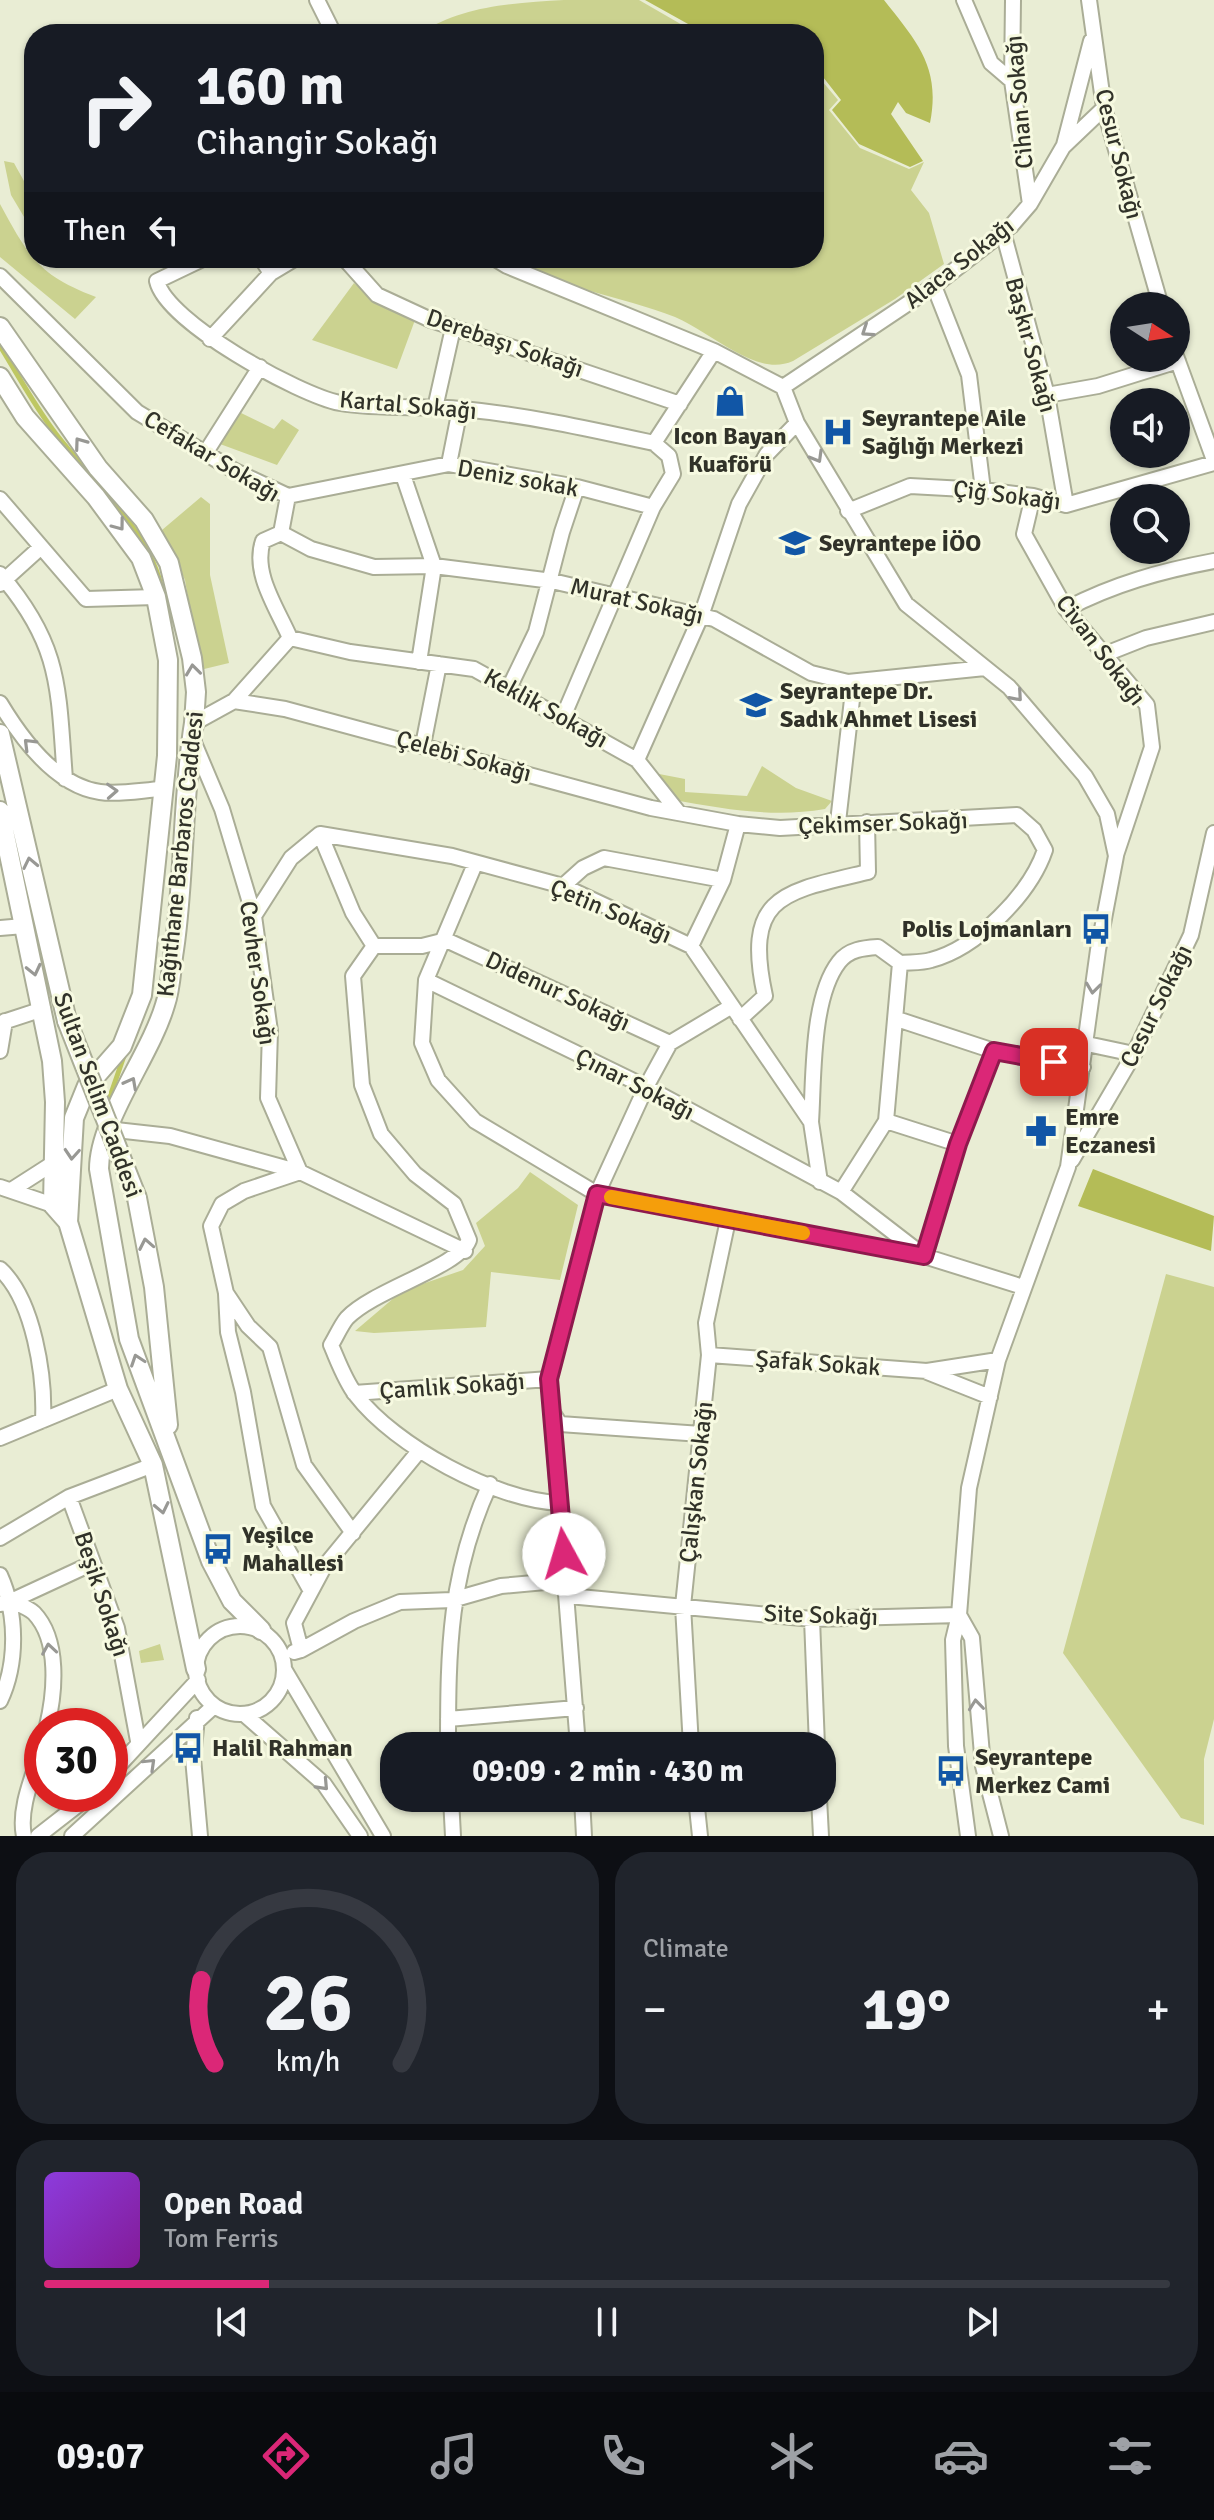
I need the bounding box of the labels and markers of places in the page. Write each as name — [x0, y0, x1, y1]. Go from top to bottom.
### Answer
shop icon: Icon Bayan Kuaförü — [713, 384, 747, 418]
place label: Seyrantepe Aile Sağlığı Merkezi — [862, 403, 1026, 461]
hospital icon: Seyrantepe Aile Sağlığı Merkezi — [821, 415, 855, 449]
place label: Icon Bayan Kuaförü — [673, 421, 787, 479]
school or university icon: Seyrantepe İÖO — [778, 526, 812, 560]
place label: Seyrantepe İÖO — [819, 528, 981, 558]
place label: Seyrantepe Dr. Sadık Ahmet Lisesi — [780, 676, 977, 734]
school or university icon: Seyrantepe Dr. Sadık Ahmet Lisesi — [739, 688, 773, 722]
bus stop icon: Polis Lojmanları — [1079, 912, 1113, 946]
place label: Polis Lojmanları — [902, 914, 1072, 944]
pin — [1020, 1028, 1088, 1096]
place label: Emre Eczanesi — [1065, 1102, 1156, 1160]
pharmacy icon: Emre Eczanesi — [1024, 1114, 1058, 1148]
place label: Yeşilce Mahallesi — [241, 1520, 344, 1578]
bus stop icon: Yeşilce Mahallesi — [201, 1532, 235, 1566]
bus stop icon: Halil Rahman — [171, 1731, 205, 1765]
place label: Halil Rahman — [212, 1733, 353, 1763]
place label: Seyrantepe Merkez Cami — [975, 1742, 1110, 1800]
bus stop icon: Seyrantepe Merkez Cami — [934, 1754, 968, 1788]

